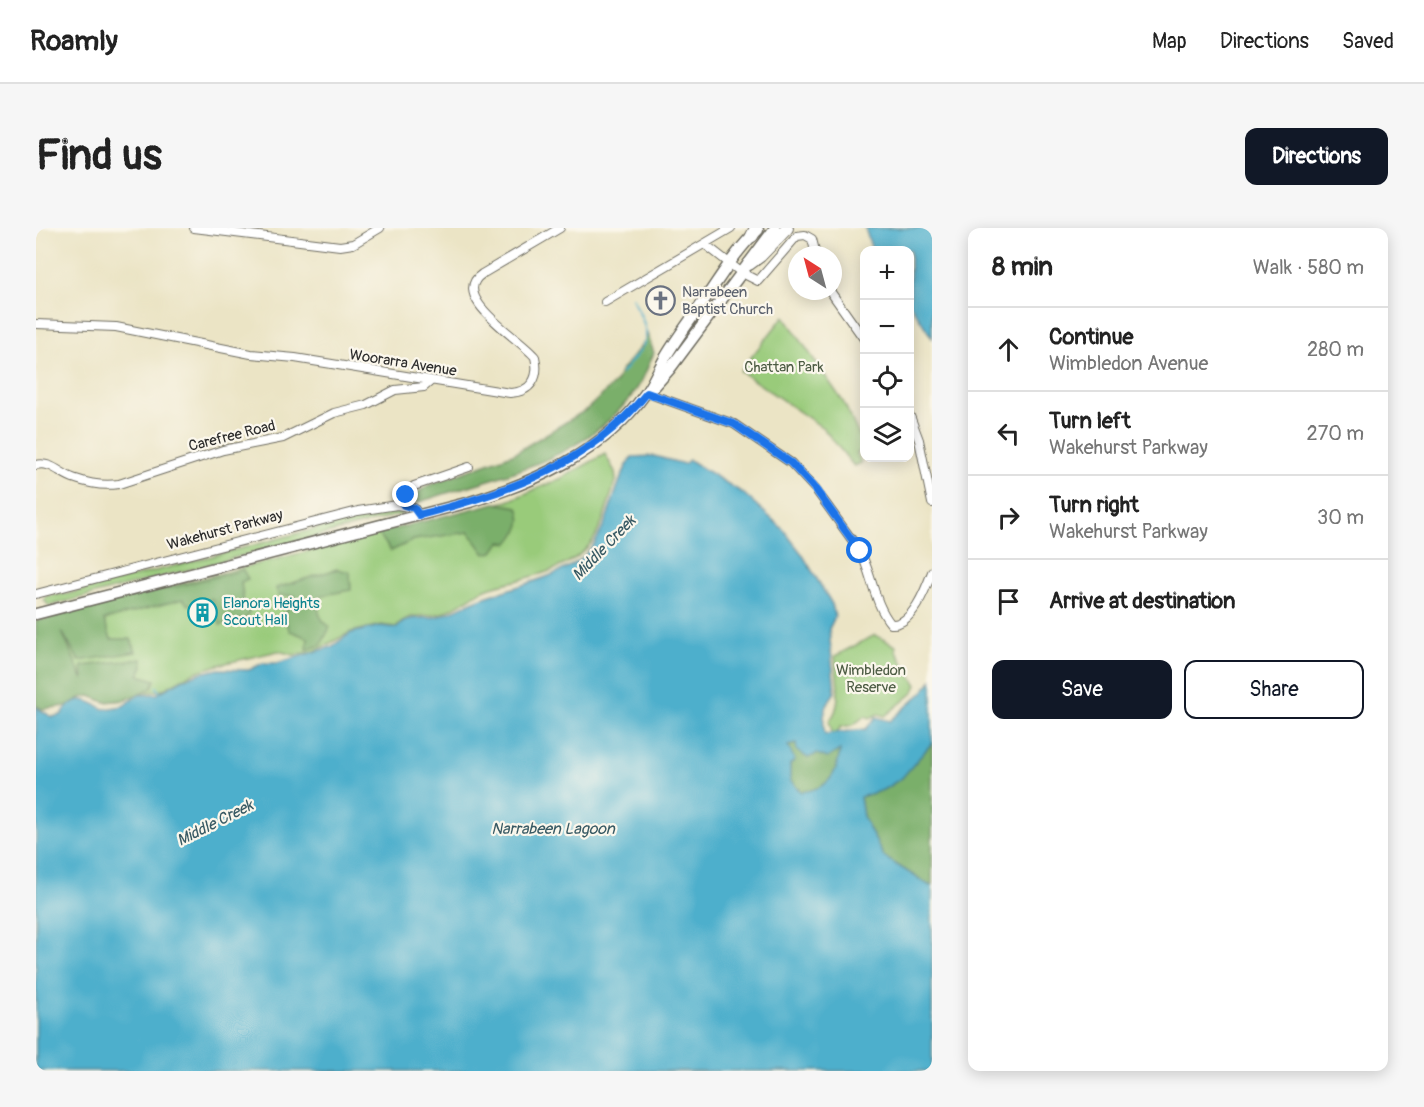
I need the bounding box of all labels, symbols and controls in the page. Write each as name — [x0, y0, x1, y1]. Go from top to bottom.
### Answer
text: Roamly — [30, 24, 118, 59]
text: Map — [1152, 28, 1187, 55]
text: Directions — [1220, 28, 1309, 55]
text: Saved — [1342, 28, 1394, 55]
button: Directions — [1245, 128, 1388, 185]
text: Find us — [36, 130, 162, 182]
north arrow — [788, 246, 842, 300]
map controls — [860, 246, 914, 462]
button: + — [860, 246, 914, 300]
text: 8 min — [992, 251, 1053, 283]
text: Walk · 580 m — [1253, 255, 1364, 280]
place label: Narrabeen Baptist Church — [682, 283, 773, 319]
church icon: Narrabeen Baptist Church — [645, 285, 677, 317]
button: − — [860, 300, 914, 354]
text: Continue — [1049, 323, 1133, 351]
icon: ahead — [992, 333, 1025, 366]
text: 280 m — [1307, 337, 1364, 362]
street label: Woorarra Avenue — [348, 345, 459, 381]
text: Wimbledon Avenue — [1049, 351, 1208, 376]
button: locate — [860, 354, 914, 408]
park label: Chattan Park — [744, 358, 824, 377]
text: Turn left — [1049, 407, 1131, 435]
button: layers — [860, 408, 914, 462]
street label: Carefree Road — [187, 416, 277, 456]
icon: left — [992, 417, 1025, 450]
text: 270 m — [1306, 421, 1364, 446]
text: Wakehurst Parkway — [1049, 435, 1208, 460]
route end — [392, 481, 418, 507]
text: Turn right — [1049, 491, 1139, 519]
icon: right — [992, 501, 1025, 534]
street label: Wakehurst Parkway — [165, 505, 286, 555]
text: 30 m — [1317, 505, 1364, 530]
water label: Middle Creek — [568, 510, 641, 585]
text: Wakehurst Parkway — [1049, 519, 1208, 544]
route start — [846, 537, 872, 563]
icon: arrive — [992, 585, 1025, 618]
text: Arrive at destination — [1049, 587, 1235, 615]
place label: Elanora Heights Scout Hall — [223, 594, 320, 630]
building icon: Elanora Heights Scout Hall — [186, 596, 218, 628]
button: Save — [992, 660, 1172, 719]
button: Share — [1184, 660, 1364, 719]
park label: Wimbledon Reserve — [836, 661, 906, 697]
water label: Middle Creek — [174, 795, 258, 851]
water label: Narrabeen Lagoon — [491, 819, 616, 839]

